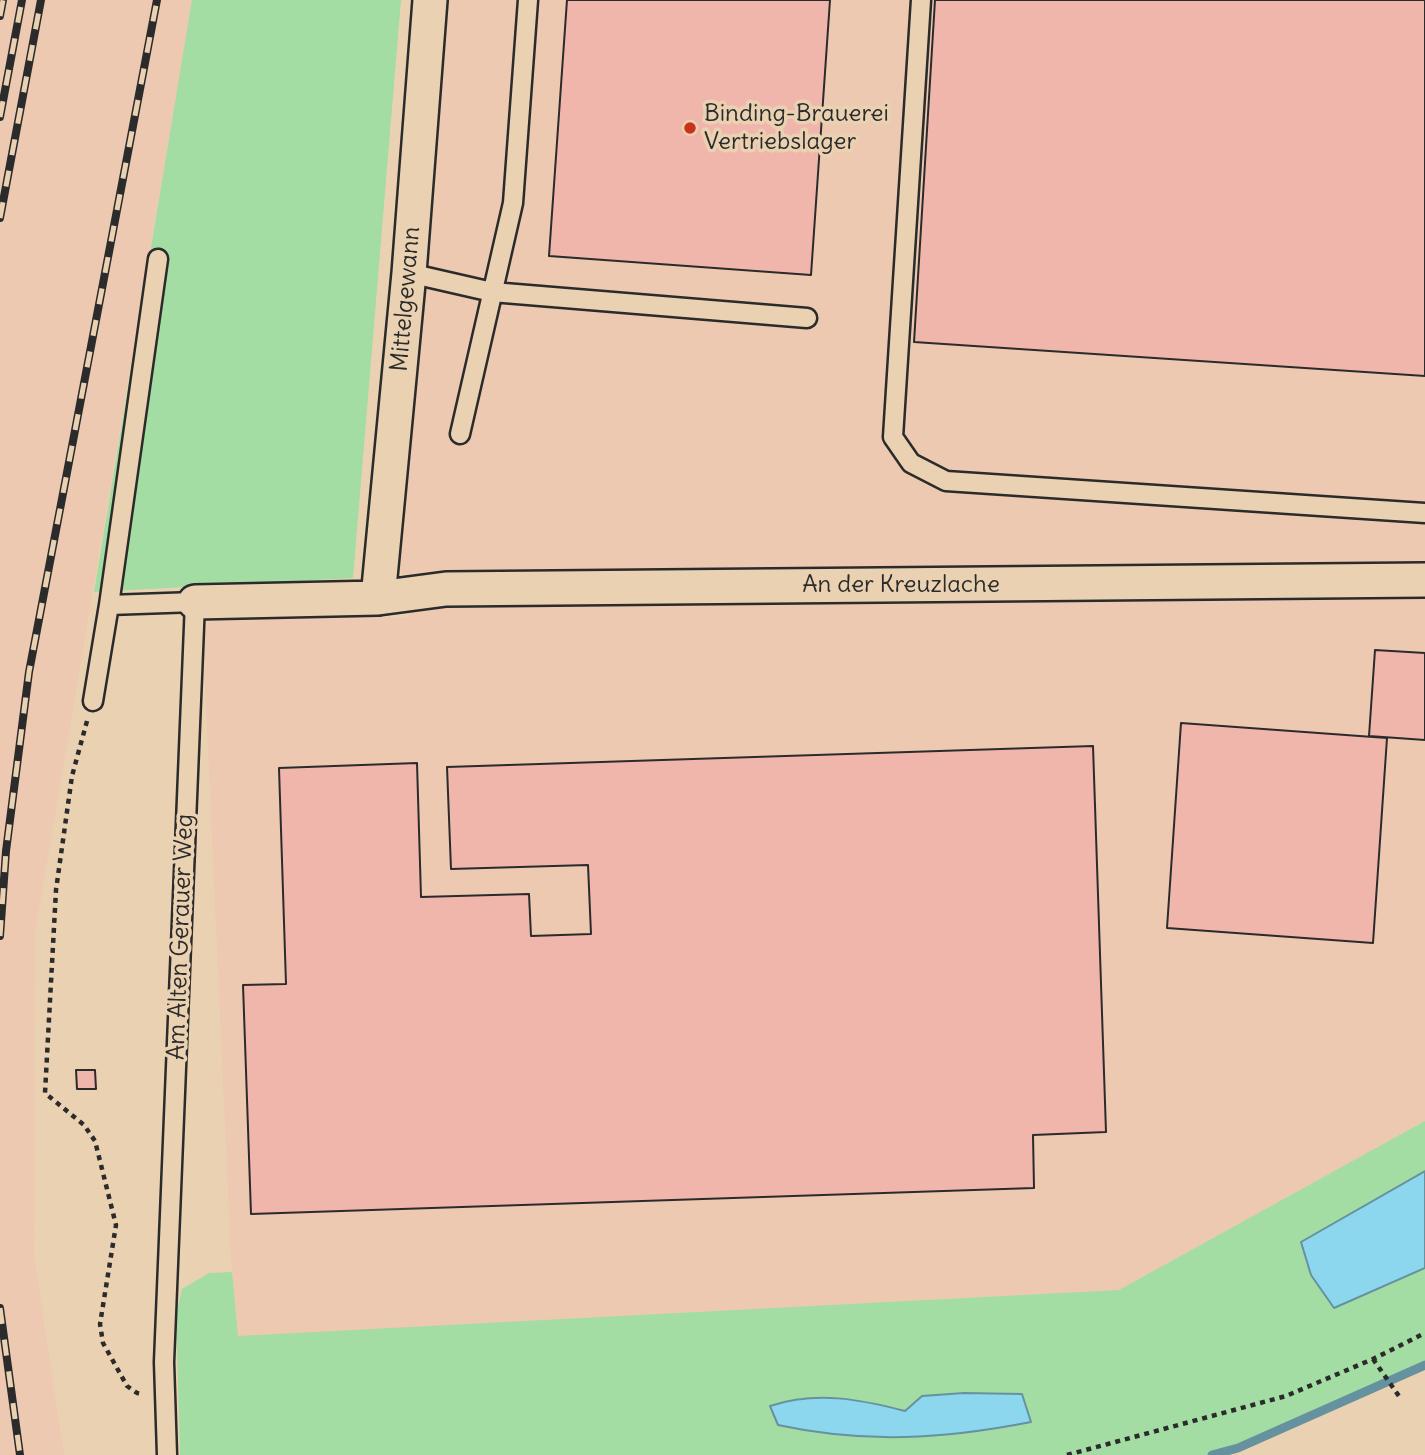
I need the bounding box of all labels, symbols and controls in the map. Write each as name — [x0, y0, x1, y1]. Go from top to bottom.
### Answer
place label: Binding-Brauerei Vertriebslager — [704, 100, 889, 156]
marker: Binding-Brauerei Vertriebslager — [682, 120, 698, 136]
street label: Mittelgewann — [385, 225, 427, 373]
street label: An der Kreuzlache — [802, 571, 1000, 599]
street label: Am Alten Gerauer Weg — [162, 813, 200, 1061]

